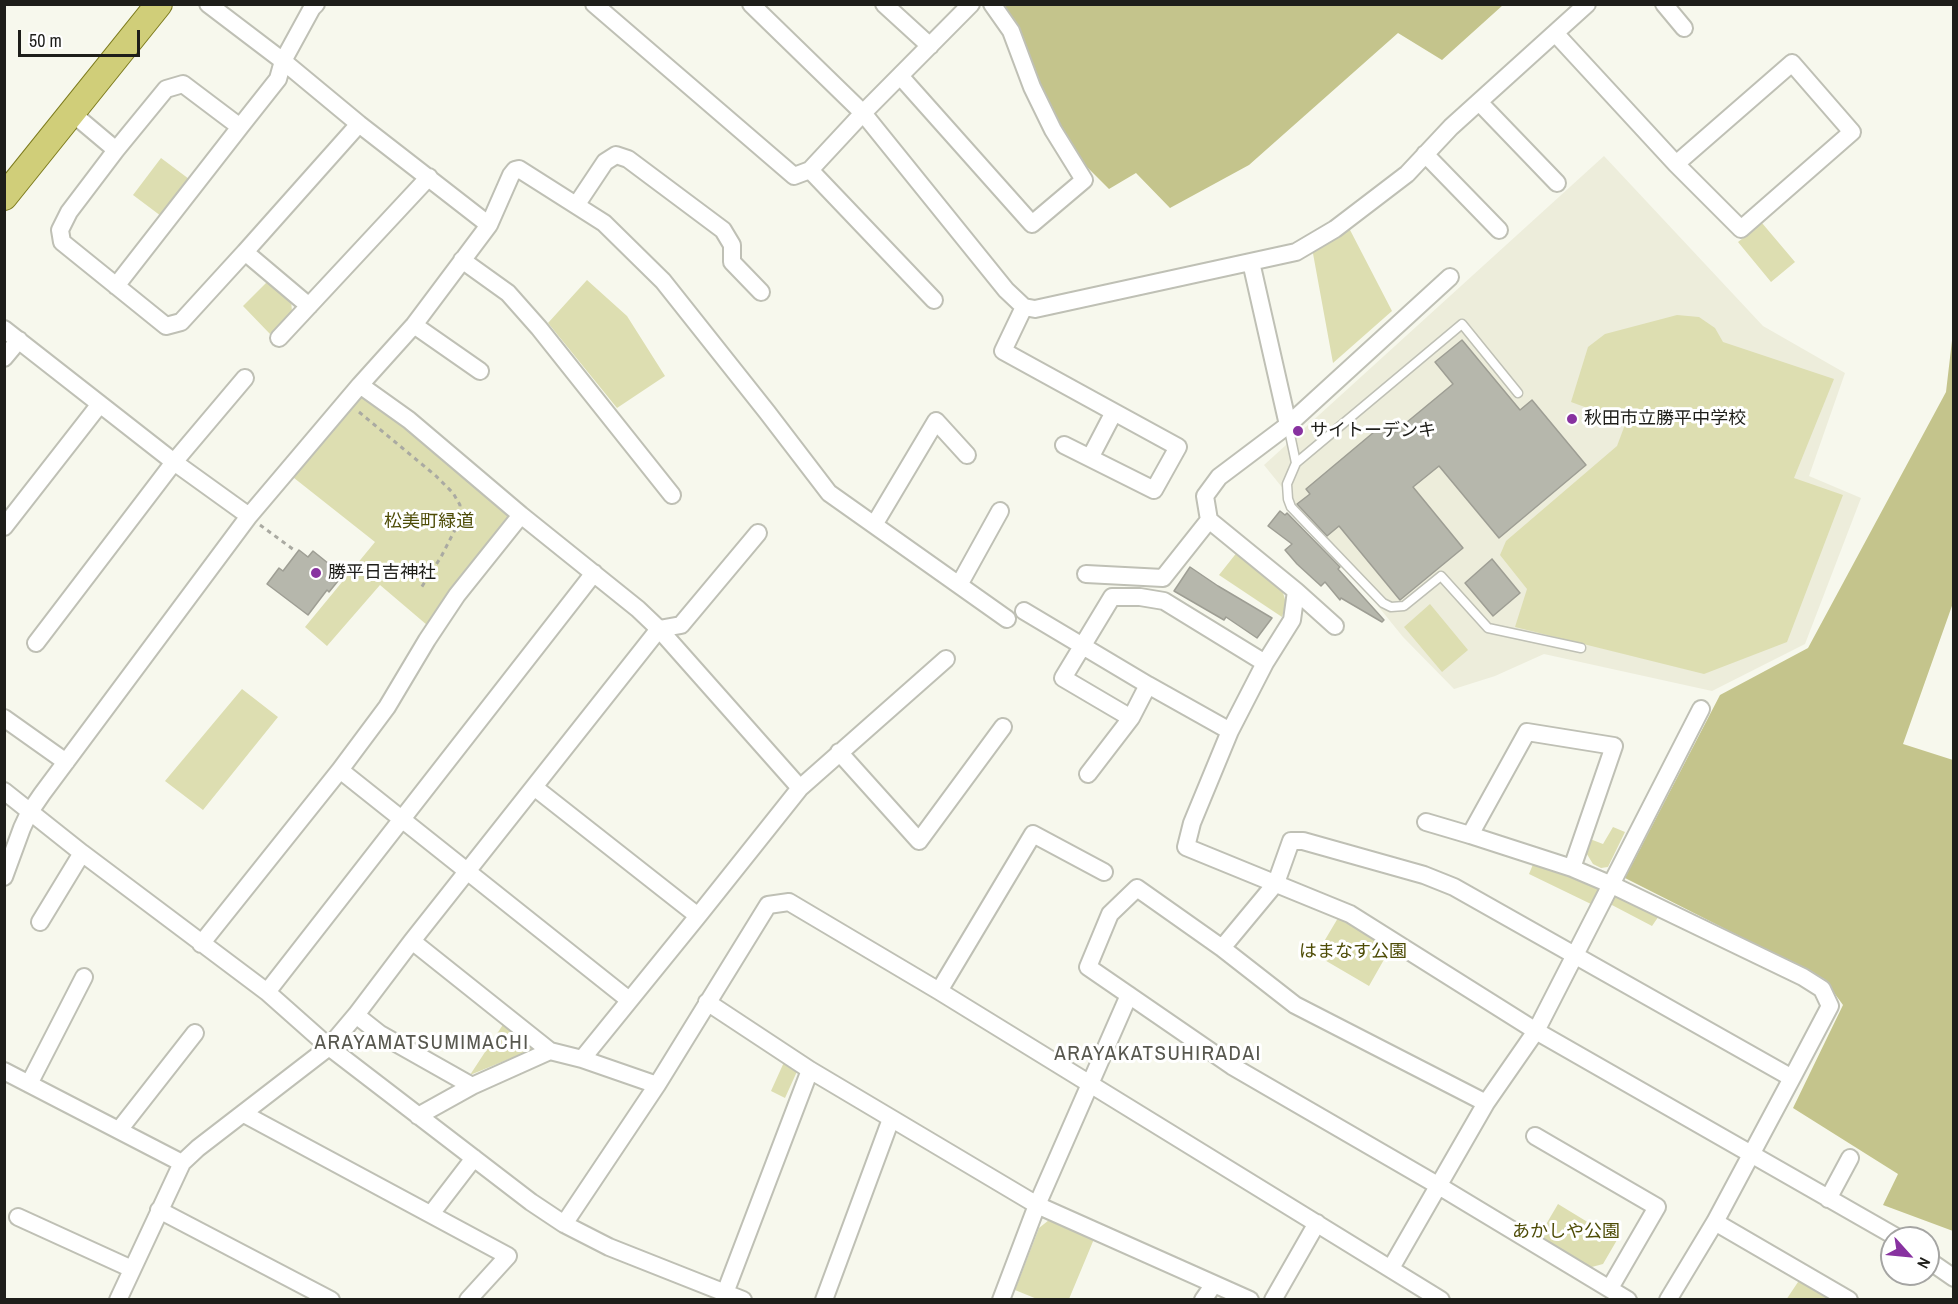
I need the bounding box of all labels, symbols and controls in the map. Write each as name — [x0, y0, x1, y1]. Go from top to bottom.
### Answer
scale bar — [21, 18, 142, 56]
text: 50 m — [29, 28, 62, 53]
place label: 秋田市立勝平中学校 — [1584, 408, 1746, 430]
marker: 秋田市立勝平中学校 — [1565, 412, 1579, 426]
place label: サイトーデンキ — [1310, 420, 1436, 442]
marker: サイトーデンキ — [1291, 424, 1305, 438]
park label: 松美町緑道 — [384, 511, 474, 533]
place label: 勝平日吉神社 — [328, 562, 436, 584]
marker: 勝平日吉神社 — [309, 566, 323, 580]
park label: はまなす公園 — [1299, 941, 1407, 963]
district label: ARAYAMATSUMIMACHI — [315, 1030, 529, 1056]
district label: ARAYAKATSUHIRADAI — [1054, 1041, 1262, 1067]
park label: あかしや公園 — [1512, 1221, 1620, 1243]
north arrow — [1880, 1226, 1940, 1286]
text: N — [1912, 1254, 1936, 1272]

